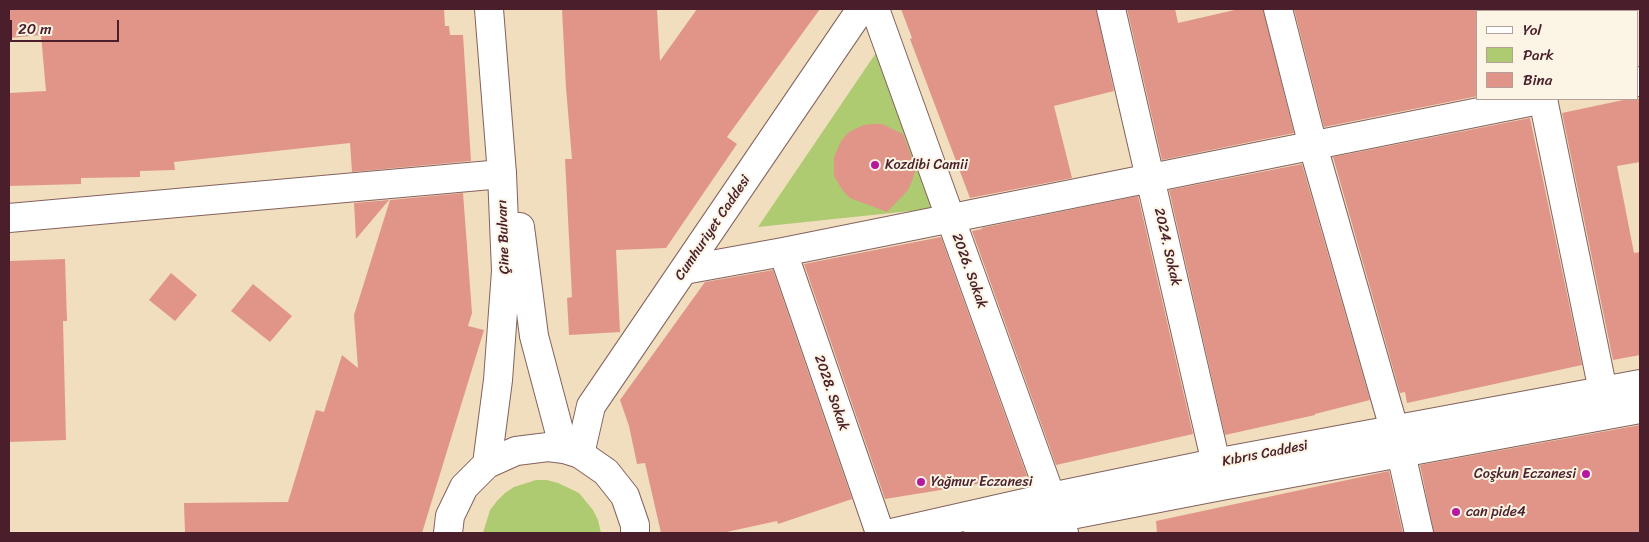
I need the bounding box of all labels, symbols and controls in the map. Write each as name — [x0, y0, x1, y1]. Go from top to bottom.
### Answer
scale bar — [12, 10, 121, 42]
legend — [1476, 10, 1639, 100]
text: 20 m — [18, 16, 52, 42]
text: Yol — [1523, 17, 1542, 43]
text: Park — [1523, 42, 1554, 68]
text: Bina — [1523, 67, 1552, 93]
place label: Kozdibi Camii — [885, 157, 968, 173]
marker: Kozdibi Camii — [869, 159, 881, 171]
street label: Cumhuriyet Caddesi — [672, 172, 754, 284]
street label: Çine Bulvarı — [494, 200, 514, 274]
street label: 2024. Sokak — [1150, 206, 1184, 288]
street label: 2026. Sokak — [948, 231, 990, 311]
street label: 2028. Sokak — [810, 353, 852, 433]
street label: Kıbrıs Caddesi — [1221, 437, 1309, 471]
place label: Coşkun Eczanesi — [1474, 466, 1576, 482]
marker: Coşkun Eczanesi — [1580, 468, 1592, 480]
place label: Yağmur Eczanesi — [931, 474, 1032, 490]
marker: Yağmur Eczanesi — [915, 476, 927, 488]
place label: can pide4 — [1466, 504, 1526, 520]
marker: can pide4 — [1450, 506, 1462, 518]

